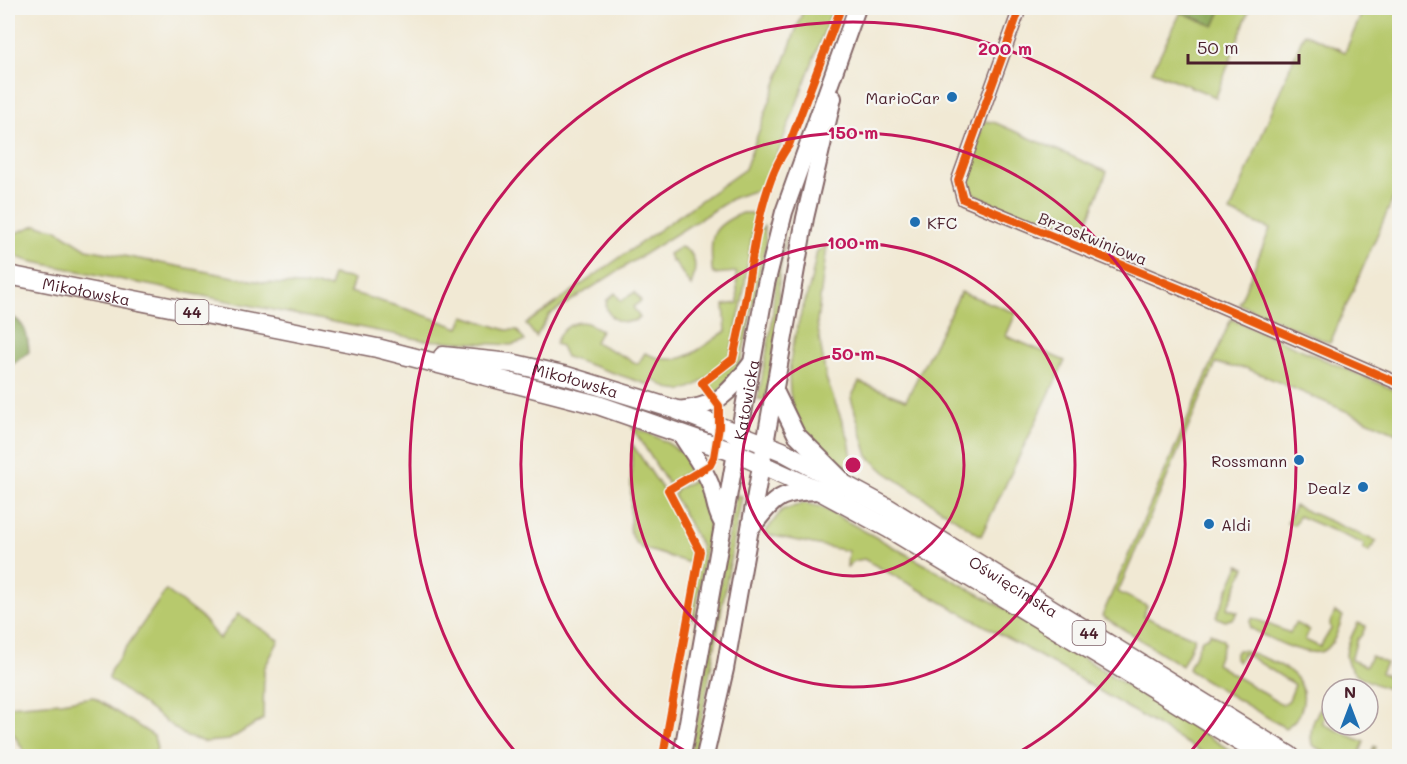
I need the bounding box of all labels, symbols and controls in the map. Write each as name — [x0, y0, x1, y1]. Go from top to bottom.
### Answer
scale bar — [1188, 27, 1299, 65]
text: 50 m — [1197, 35, 1239, 59]
text: 200 m — [978, 36, 1032, 60]
place label: MarioCar — [865, 87, 940, 108]
marker: MarioCar — [945, 90, 959, 104]
text: 150 m — [828, 120, 878, 144]
street label: Brzoskwiniowa — [1035, 207, 1151, 269]
place label: KFC — [927, 212, 957, 233]
marker: KFC — [908, 215, 922, 229]
text: 100 m — [827, 230, 879, 254]
street label: Mikołowska — [41, 272, 132, 309]
road number: 44 — [176, 300, 208, 324]
text: 50 m — [832, 341, 874, 365]
street label: Mikołowska — [530, 358, 621, 402]
street label: Katowicka — [728, 358, 763, 442]
place label: Rossmann — [1211, 450, 1287, 471]
marker: Rossmann — [1292, 453, 1306, 467]
centre of rings — [843, 455, 863, 475]
place label: Dealz — [1307, 477, 1351, 498]
marker: Dealz — [1356, 480, 1370, 494]
place label: Aldi — [1221, 514, 1251, 535]
marker: Aldi — [1202, 517, 1216, 531]
street label: Oświęcimska — [965, 550, 1062, 621]
road number: 44 — [1072, 621, 1106, 645]
north arrow — [1320, 677, 1380, 737]
text: N — [1344, 681, 1356, 702]

